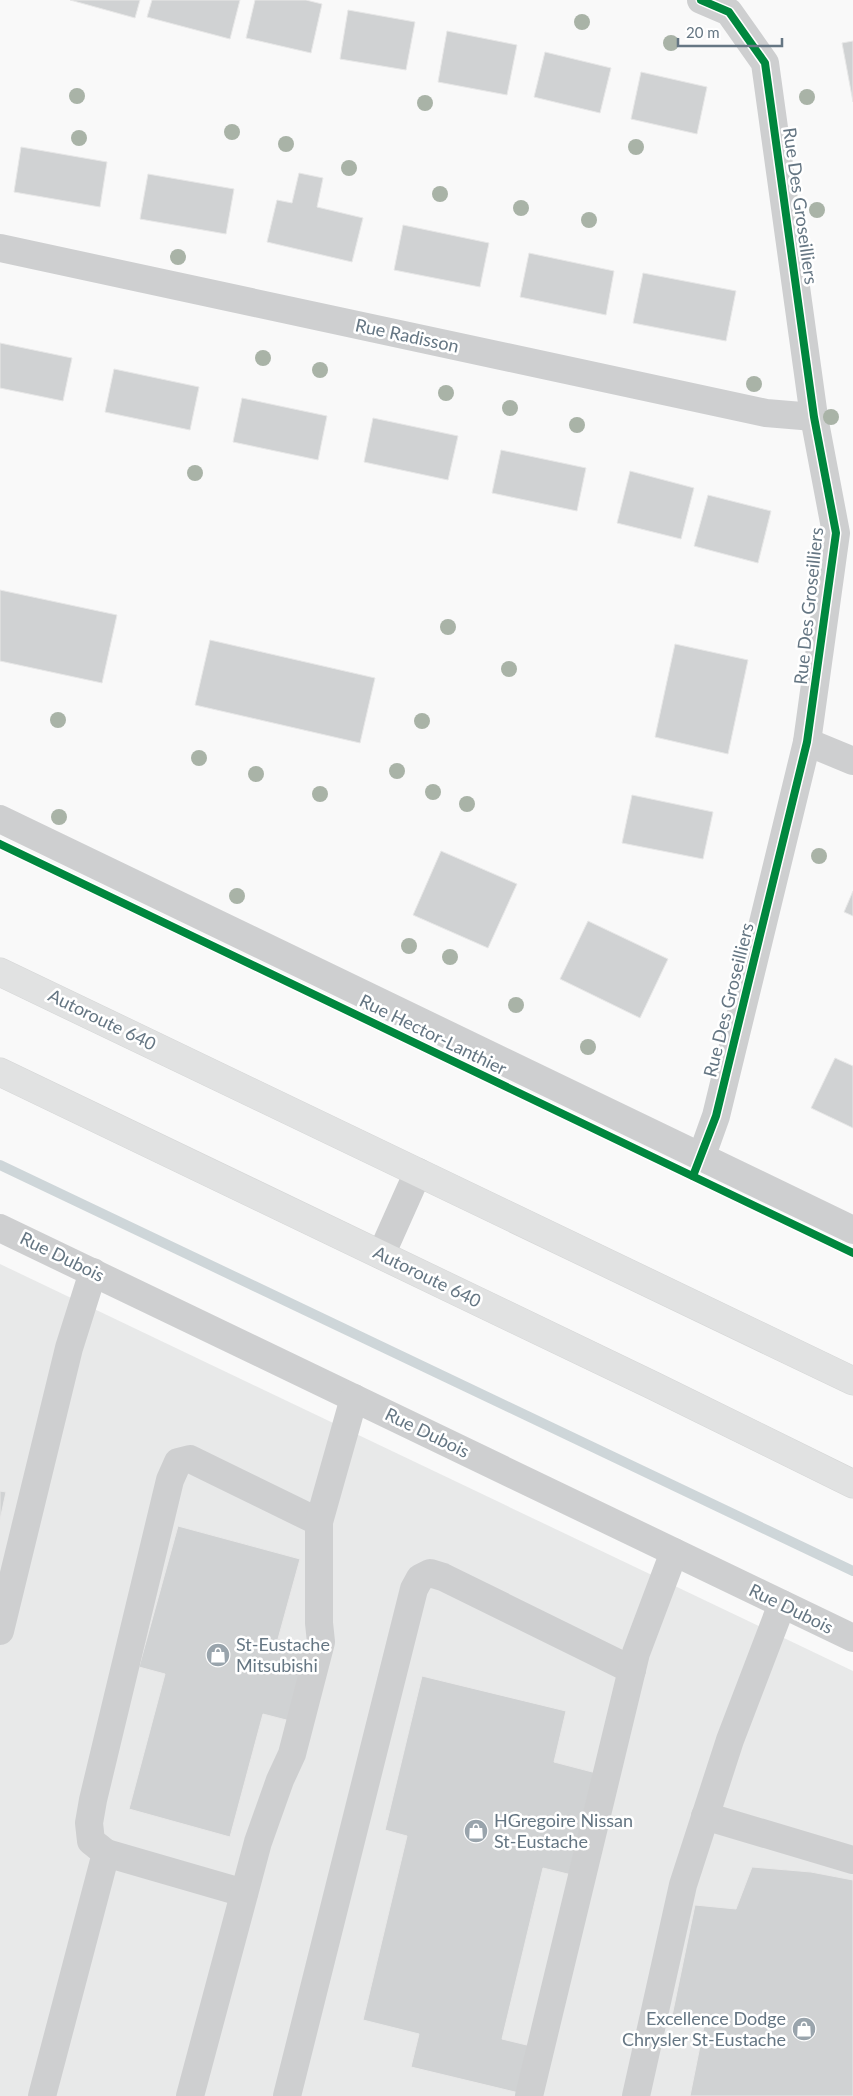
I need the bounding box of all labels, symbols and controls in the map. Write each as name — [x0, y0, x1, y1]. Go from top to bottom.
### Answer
scale bar — [678, 15, 782, 47]
text: 20 m — [686, 23, 720, 41]
street label: Rue Des Groseilliers — [779, 126, 823, 286]
street label: Rue Radisson — [353, 313, 461, 357]
street label: Rue Des Groseilliers — [789, 526, 827, 686]
street label: Rue Des Groseilliers — [698, 920, 758, 1079]
street label: Autoroute 640 — [45, 984, 160, 1055]
street label: Rue Hector-Lanthier — [356, 989, 511, 1079]
street label: Rue Dubois — [17, 1226, 108, 1286]
street label: Autoroute 640 — [370, 1241, 485, 1312]
street label: Rue Dubois — [382, 1402, 473, 1462]
street label: Rue Dubois — [746, 1578, 837, 1638]
place label: St-Eustache Mitsubishi — [236, 1633, 330, 1676]
shop icon: St-Eustache Mitsubishi — [205, 1642, 231, 1668]
place label: HGregoire Nissan St-Eustache — [494, 1809, 633, 1852]
shop icon: HGregoire Nissan St-Eustache — [463, 1818, 489, 1844]
place label: Excellence Dodge Chrysler St-Eustache — [622, 2007, 786, 2050]
shop icon: Excellence Dodge Chrysler St-Eustache — [791, 2016, 817, 2042]

